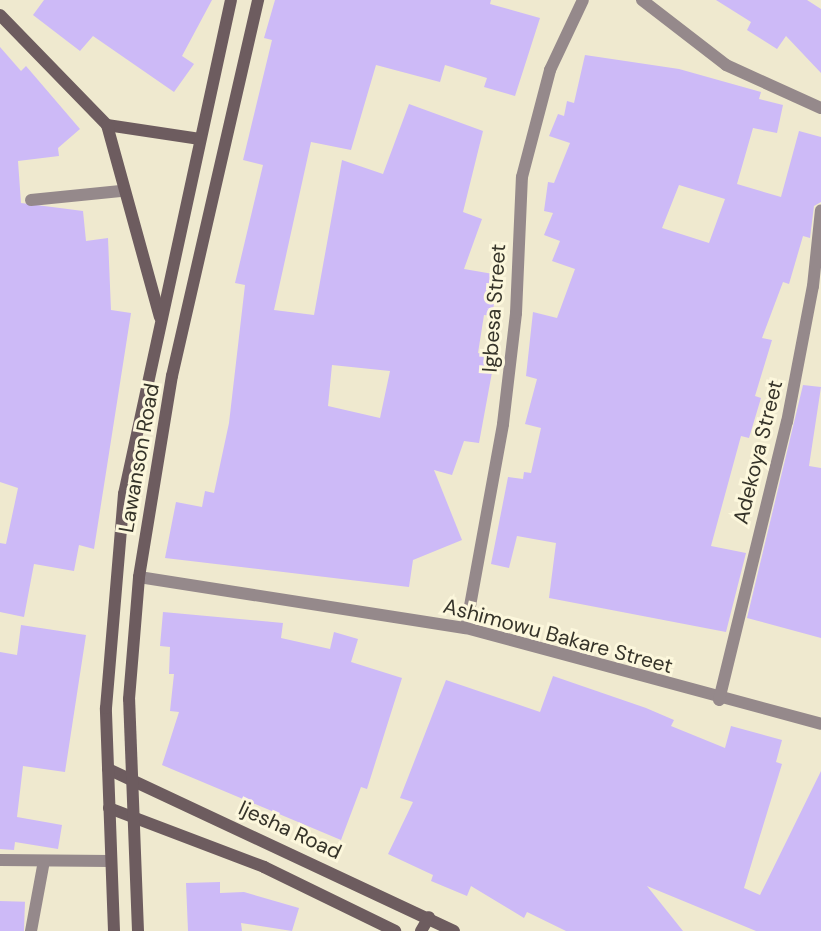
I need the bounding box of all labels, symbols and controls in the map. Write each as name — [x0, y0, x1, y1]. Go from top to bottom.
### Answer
street label: Igbesa Street — [477, 243, 511, 373]
street label: Adekoya Street — [728, 377, 788, 527]
street label: Lawanson Road — [113, 381, 165, 535]
street label: Ashimowu Bakare Street — [441, 593, 675, 679]
street label: Ijesha Road — [235, 795, 345, 865]

